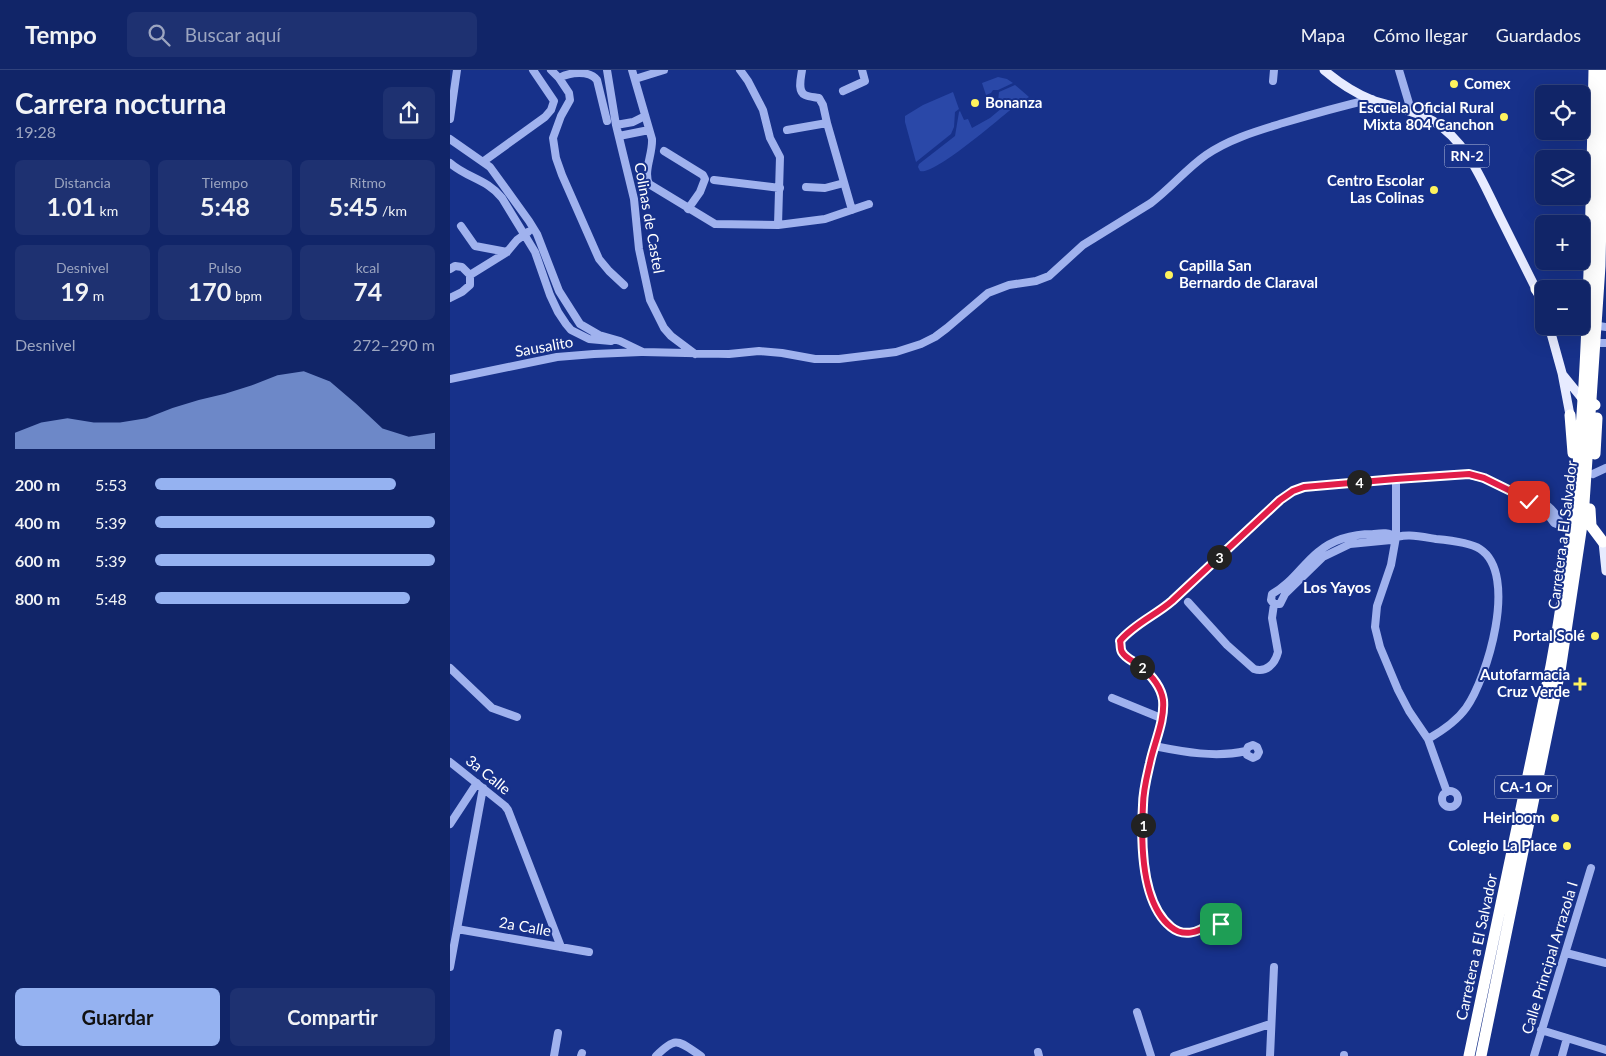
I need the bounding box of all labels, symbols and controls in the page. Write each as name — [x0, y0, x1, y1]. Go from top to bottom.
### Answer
search box — [127, 12, 477, 57]
text: Tempo — [25, 20, 97, 49]
icon: search — [145, 21, 173, 49]
text: Buscar aquí — [185, 23, 281, 46]
text: Mapa — [1301, 24, 1345, 46]
text: Cómo llegar — [1373, 24, 1468, 46]
text: Guardados — [1496, 24, 1581, 46]
place label: Comex — [1464, 74, 1511, 92]
marker: Comex — [1448, 78, 1460, 90]
map controls — [1535, 85, 1590, 335]
button: locate — [1535, 85, 1590, 140]
text: Carrera nocturna — [15, 86, 226, 120]
button: share — [383, 87, 435, 139]
place label: Bonanza — [985, 93, 1042, 111]
marker: Bonanza — [969, 97, 981, 109]
place label: Escuela Oficial Rural Mixta 804 Canchon — [1358, 98, 1494, 133]
marker: Escuela Oficial Rural Mixta 804 Canchon — [1498, 111, 1510, 123]
text: 19:28 — [15, 122, 56, 141]
road number: RN-2 — [1444, 144, 1490, 168]
button: layers — [1535, 150, 1590, 205]
street label: Colinas de Castel — [631, 161, 669, 275]
place label: Centro Escolar Las Colinas — [1327, 171, 1424, 206]
text: Distancia — [54, 174, 111, 191]
text: Tiempo — [202, 174, 248, 191]
text: Ritmo — [349, 174, 386, 191]
marker: Centro Escolar Las Colinas — [1428, 184, 1440, 196]
text: 1.01 — [46, 191, 96, 221]
text: 5:48 — [200, 191, 250, 221]
text: 5:45 — [328, 191, 378, 221]
text: km — [96, 202, 118, 219]
text: /km — [378, 202, 407, 219]
button: + — [1535, 215, 1590, 270]
place label: Capilla San Bernardo de Claraval — [1179, 256, 1318, 291]
text: Desnivel — [56, 259, 109, 276]
text: Pulso — [208, 259, 242, 276]
text: kcal — [356, 259, 380, 276]
marker: Capilla San Bernardo de Claraval — [1163, 269, 1175, 281]
text: 19 — [60, 276, 89, 306]
text: 170 — [188, 276, 231, 306]
text: 74 — [353, 276, 382, 306]
button: − — [1535, 280, 1590, 335]
text: m — [89, 287, 104, 304]
text: bpm — [231, 287, 262, 304]
street label: Sausalito — [513, 332, 574, 360]
text: Desnivel — [15, 335, 75, 354]
text: 272–290 m — [353, 335, 435, 354]
street label: Carretera a El Salvador — [1544, 459, 1580, 610]
pin: 4 — [1346, 470, 1372, 494]
text: 4 — [1355, 474, 1364, 491]
text: 200 m — [15, 475, 60, 494]
text: 5:53 — [95, 475, 127, 494]
pin — [1508, 481, 1550, 523]
icon: check — [1515, 488, 1543, 516]
text: 400 m — [15, 513, 60, 532]
text: 5:39 — [95, 513, 127, 532]
pin: 3 — [1206, 544, 1232, 570]
text: 3 — [1215, 549, 1224, 566]
text: 600 m — [15, 551, 60, 570]
text: 5:39 — [95, 551, 127, 570]
district label: Los Yayos — [1303, 577, 1371, 596]
text: 800 m — [15, 589, 60, 608]
text: 5:48 — [95, 589, 127, 608]
place label: Portal Solé — [1513, 626, 1585, 644]
marker: Portal Solé — [1589, 630, 1601, 642]
pin: 2 — [1130, 654, 1154, 680]
text: 2 — [1138, 659, 1147, 676]
place label: Autofarmacia Cruz Verde — [1479, 665, 1570, 700]
marker: Autofarmacia Cruz Verde — [1574, 678, 1586, 690]
street label: 3a Calle — [463, 751, 515, 798]
road number: CA-1 Or — [1495, 776, 1557, 799]
place label: Heirloom — [1483, 808, 1545, 826]
pin: 1 — [1130, 812, 1156, 838]
marker: Heirloom — [1549, 812, 1561, 824]
text: 1 — [1139, 817, 1148, 834]
place label: Colegio La Place — [1448, 836, 1557, 854]
marker: Colegio La Place — [1561, 840, 1573, 852]
street label: Carretera a El Salvador — [1452, 871, 1500, 1022]
street label: Calle Principal Arrazola I — [1517, 879, 1581, 1036]
pin — [1200, 903, 1242, 945]
icon: arrive — [1207, 910, 1235, 938]
street label: 2a Calle — [498, 913, 553, 939]
button: Guardar — [15, 988, 220, 1046]
button: Compartir — [230, 988, 435, 1046]

